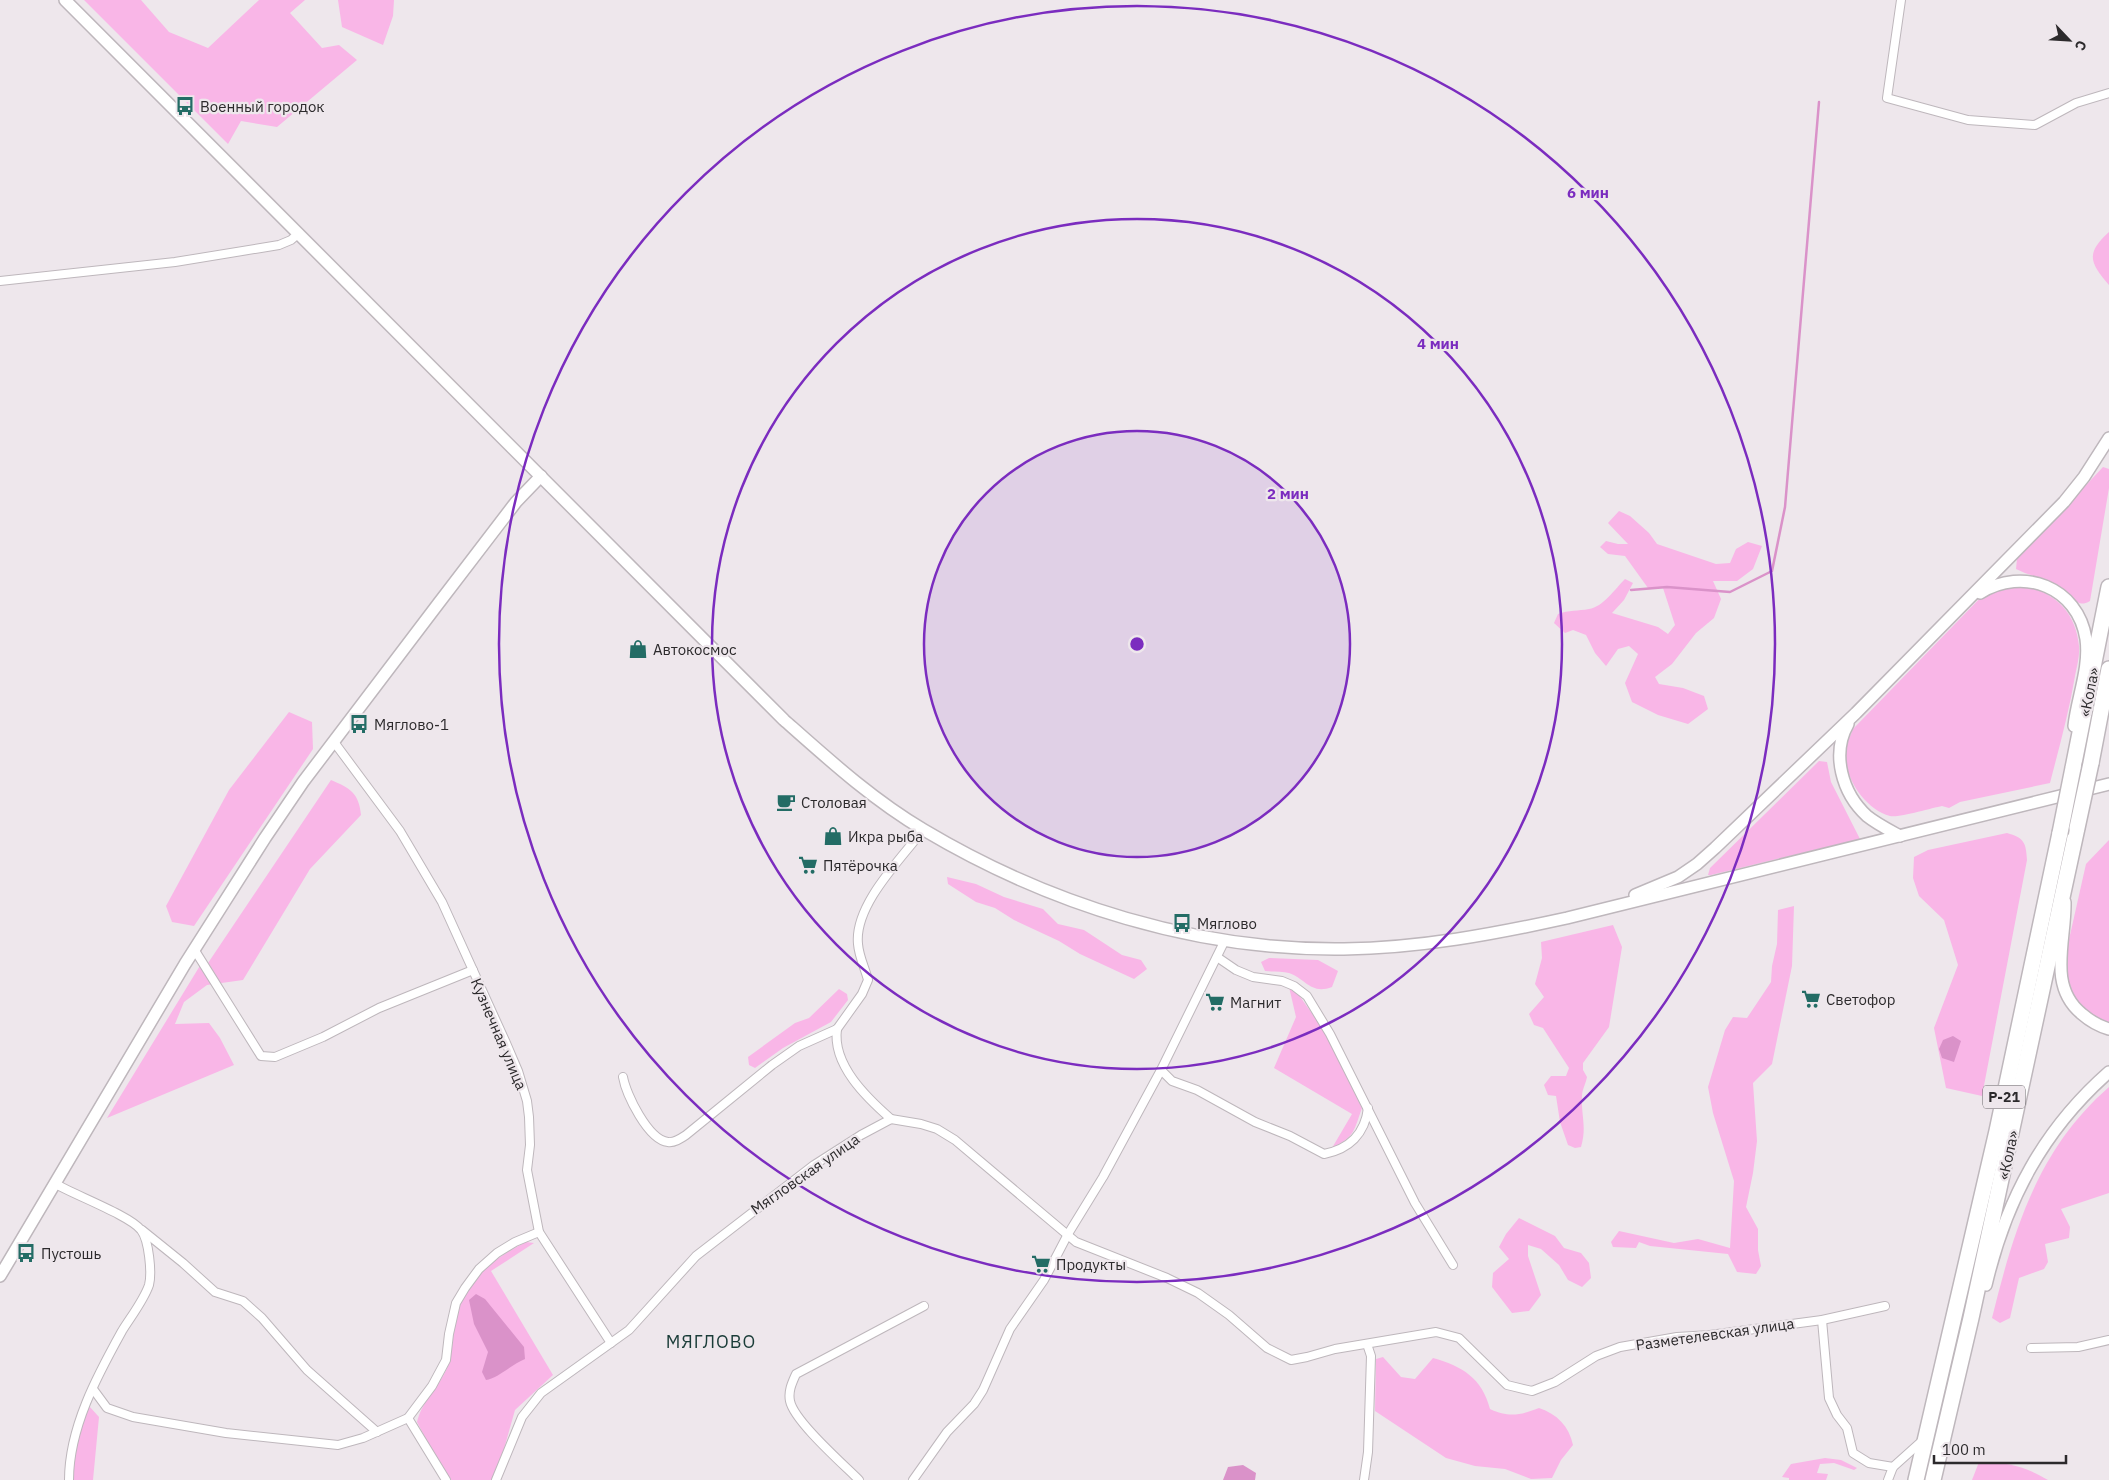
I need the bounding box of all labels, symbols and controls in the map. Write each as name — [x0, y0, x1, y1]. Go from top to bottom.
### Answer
north arrow — [2044, 15, 2094, 65]
text: С — [2071, 38, 2091, 53]
bus stop icon: Военный городок — [174, 95, 196, 117]
place label: Военный городок — [200, 97, 325, 116]
text: 6 мин — [1567, 183, 1609, 202]
text: 4 мин — [1417, 334, 1459, 353]
text: 2 мин — [1267, 484, 1309, 503]
centre of rings — [1128, 635, 1146, 653]
shop icon: Автокосмос — [627, 638, 649, 660]
place label: Автокосмос — [653, 640, 737, 659]
street label: «Кола» — [2075, 665, 2103, 718]
bus stop icon: Мяглово-1 — [348, 713, 370, 735]
place label: Мяглово-1 — [374, 715, 449, 734]
cafe icon: Столовая — [775, 791, 797, 813]
place label: Столовая — [801, 793, 867, 812]
shop icon: Икра рыба — [822, 825, 844, 847]
place label: Икра рыба — [848, 827, 923, 846]
supermarket icon: Пятёрочка — [797, 854, 819, 876]
place label: Пятёрочка — [823, 856, 898, 875]
bus stop icon: Мяглово — [1171, 912, 1193, 934]
place label: Мяглово — [1197, 914, 1257, 933]
street label: Кузнечная улица — [467, 975, 531, 1093]
supermarket icon: Светофор — [1800, 988, 1822, 1010]
place label: Светофор — [1826, 990, 1895, 1009]
supermarket icon: Магнит — [1204, 991, 1226, 1013]
place label: Магнит — [1230, 993, 1281, 1012]
road number: Р-21 — [1983, 1086, 2025, 1108]
street label: «Кола» — [1994, 1128, 2023, 1181]
street label: Мягловская улица — [747, 1129, 863, 1219]
bus stop icon: Пустошь — [15, 1242, 37, 1264]
place label: Пустошь — [41, 1244, 102, 1263]
supermarket icon: Продукты — [1030, 1253, 1052, 1275]
place label: Продукты — [1056, 1255, 1126, 1274]
street label: Разметелевская улица — [1634, 1313, 1796, 1355]
district label: МЯГЛОВО — [666, 1330, 756, 1353]
scale bar — [1934, 1432, 2066, 1464]
text: 100 m — [1942, 1440, 1986, 1459]

